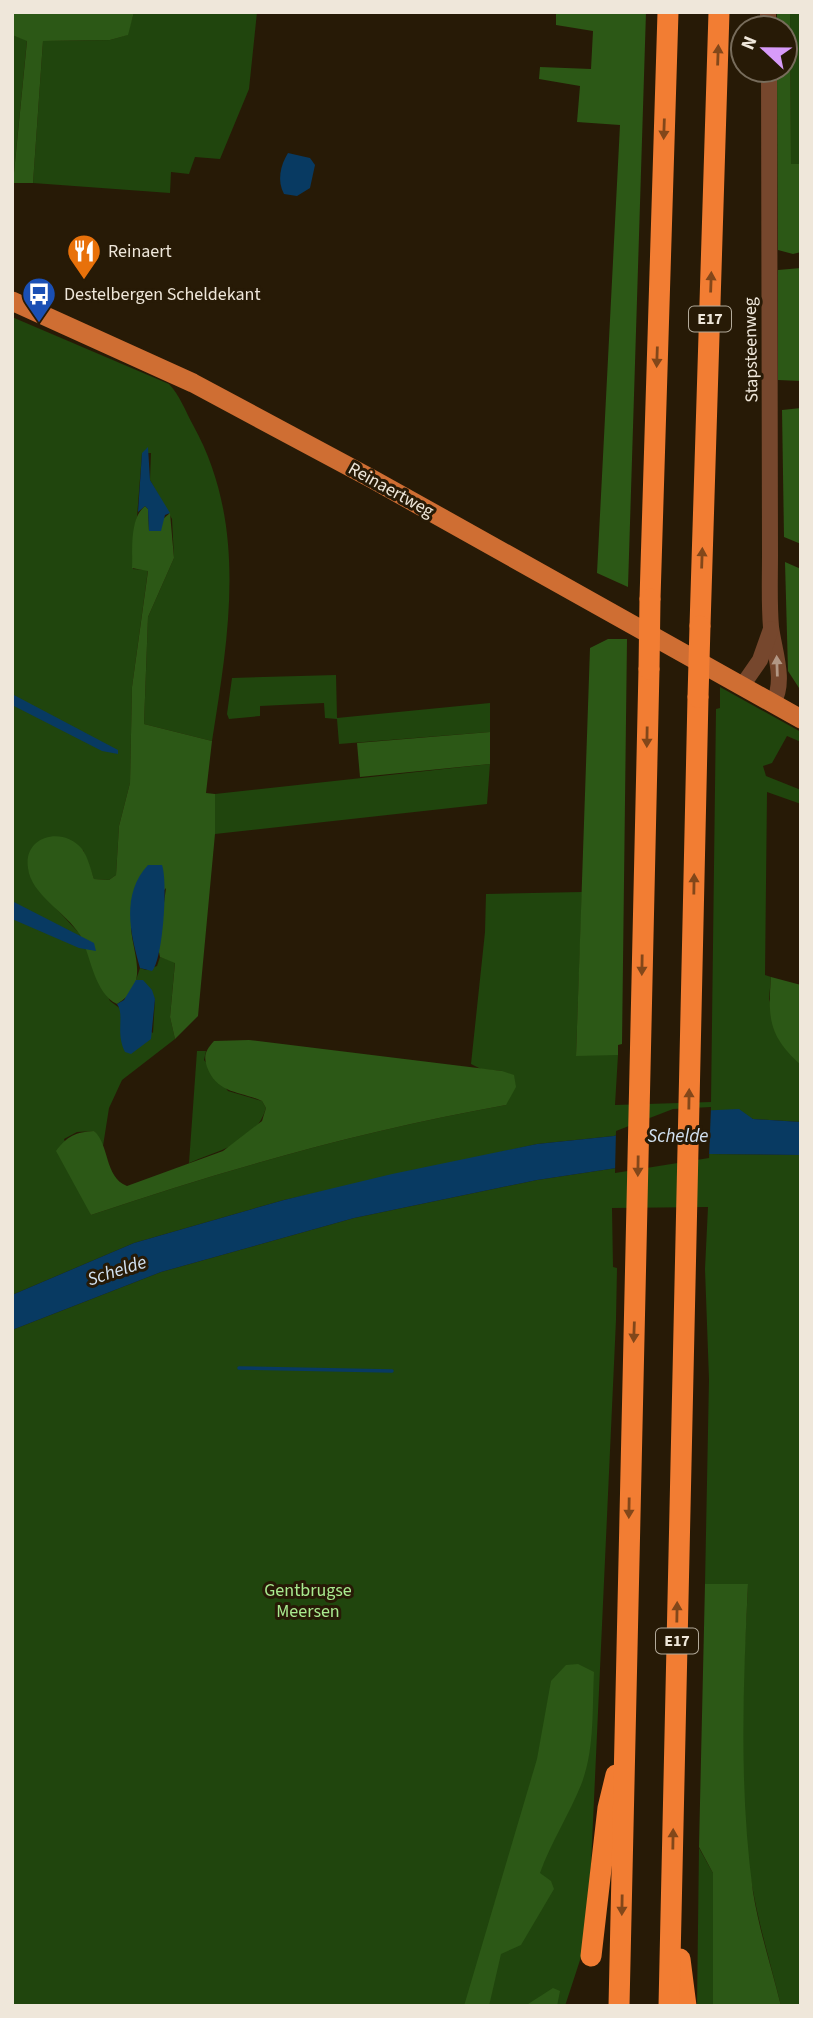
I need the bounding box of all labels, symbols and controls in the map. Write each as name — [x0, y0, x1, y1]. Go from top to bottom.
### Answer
north arrow — [729, 14, 799, 84]
text: N — [735, 32, 765, 54]
one-way arrow — [712, 43, 723, 65]
one-way arrow — [659, 119, 670, 141]
restaurant icon: Reinaert — [65, 232, 103, 281]
place label: Reinaert — [108, 239, 172, 264]
one-way arrow — [705, 271, 716, 293]
bus stop icon: Destelbergen Scheldekant — [20, 275, 58, 324]
place label: Destelbergen Scheldekant — [64, 282, 260, 307]
street label: Stapsteenweg — [738, 297, 764, 403]
road number: E17 — [689, 306, 731, 332]
one-way arrow — [652, 346, 663, 368]
street label: Reinaertweg — [344, 456, 438, 524]
one-way arrow — [697, 547, 708, 569]
one-way arrow — [772, 655, 783, 677]
one-way arrow — [641, 727, 653, 749]
one-way arrow — [688, 872, 699, 894]
one-way arrow — [637, 954, 648, 976]
one-way arrow — [683, 1088, 694, 1110]
water label: Schelde — [648, 1123, 708, 1150]
one-way arrow — [632, 1155, 644, 1177]
water label: Schelde — [84, 1249, 150, 1293]
one-way arrow — [628, 1322, 639, 1344]
one-way arrow — [624, 1497, 635, 1519]
park label: Gentbrugse Meersen — [264, 1578, 352, 1624]
one-way arrow — [671, 1601, 683, 1623]
road number: E17 — [656, 1628, 698, 1653]
one-way arrow — [667, 1828, 679, 1850]
one-way arrow — [616, 1895, 627, 1917]

